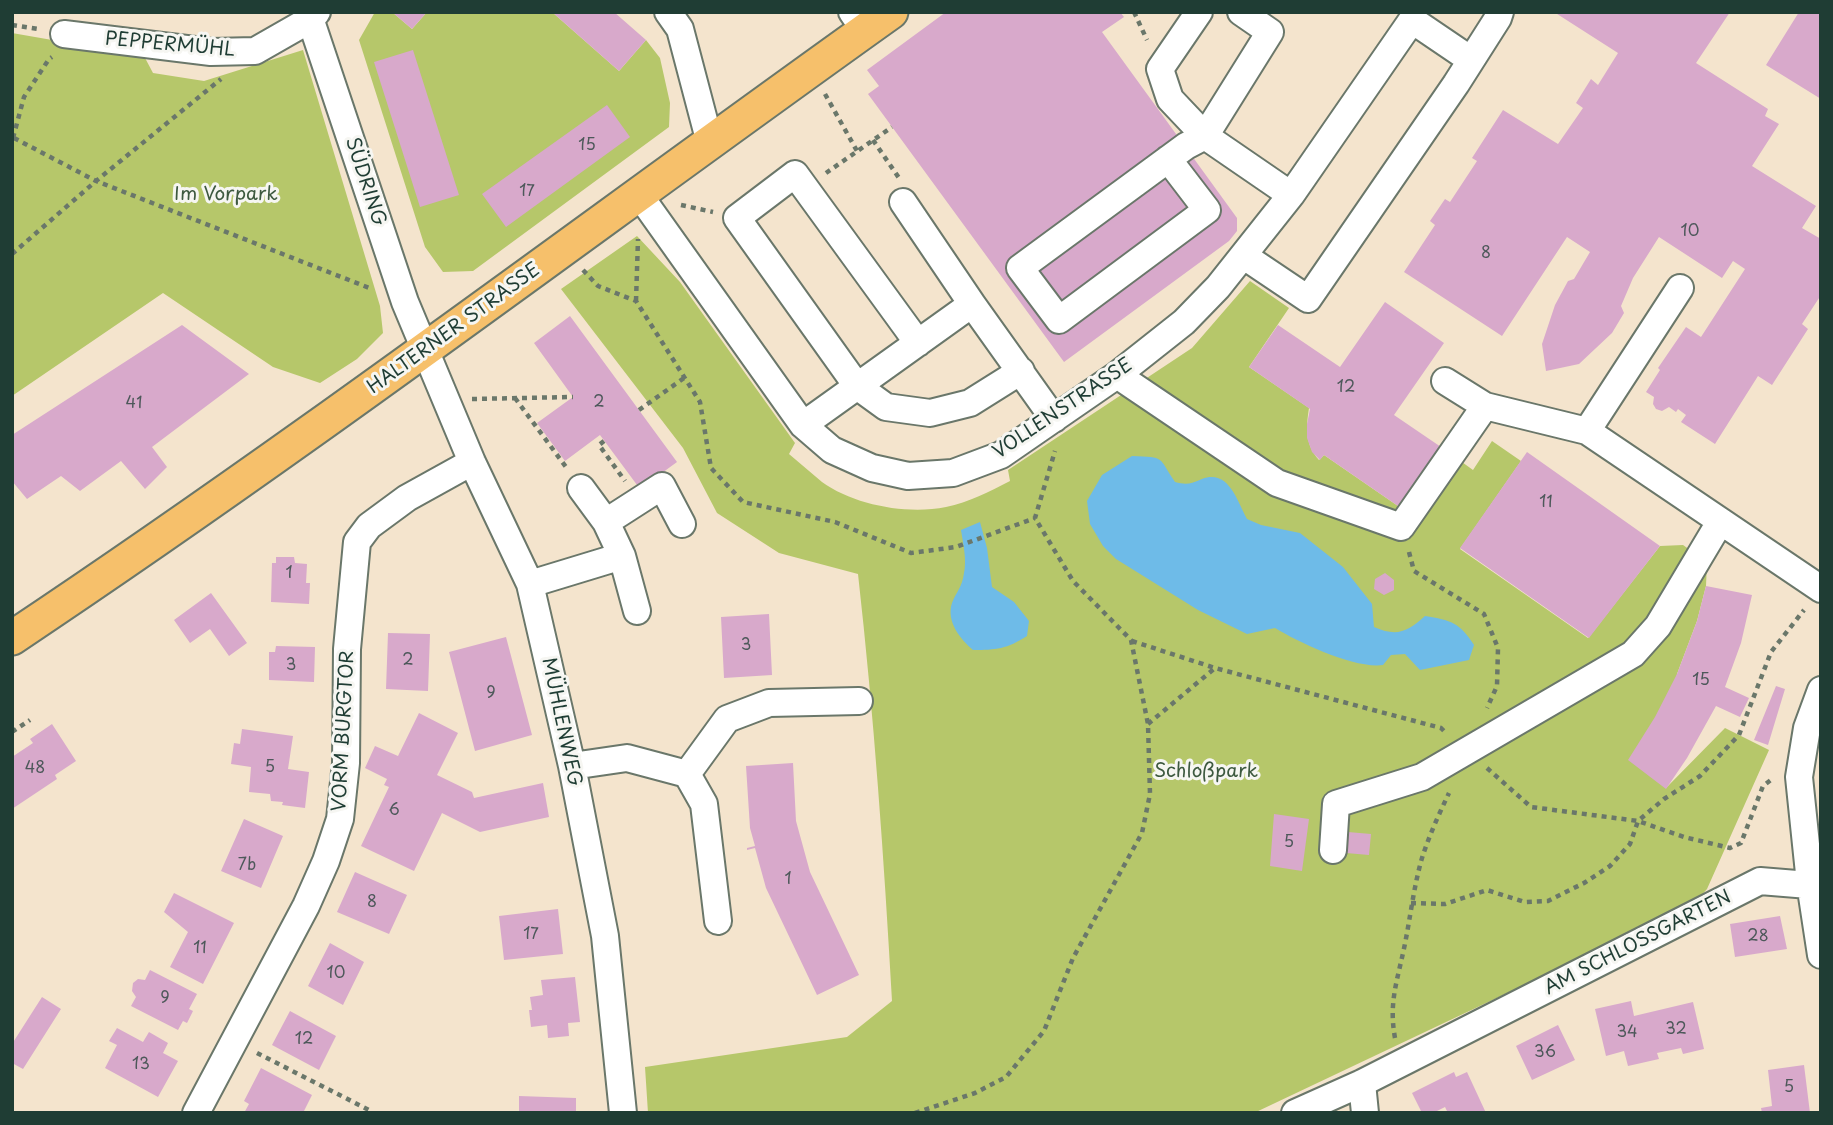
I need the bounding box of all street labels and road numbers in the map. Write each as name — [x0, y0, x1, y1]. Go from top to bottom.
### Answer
street label: PEPPERMÜHL — [104, 28, 236, 62]
street label: SÜDRING — [340, 134, 390, 230]
street label: HALTERNER STRASSE — [363, 259, 545, 399]
street label: VOLLENSTRASSE — [989, 354, 1137, 464]
street label: VORM BURGTOR — [328, 650, 360, 812]
street label: MÜHLENWEG — [536, 656, 586, 788]
street label: AM SCHLOSSGARTEN — [1541, 886, 1735, 1000]

